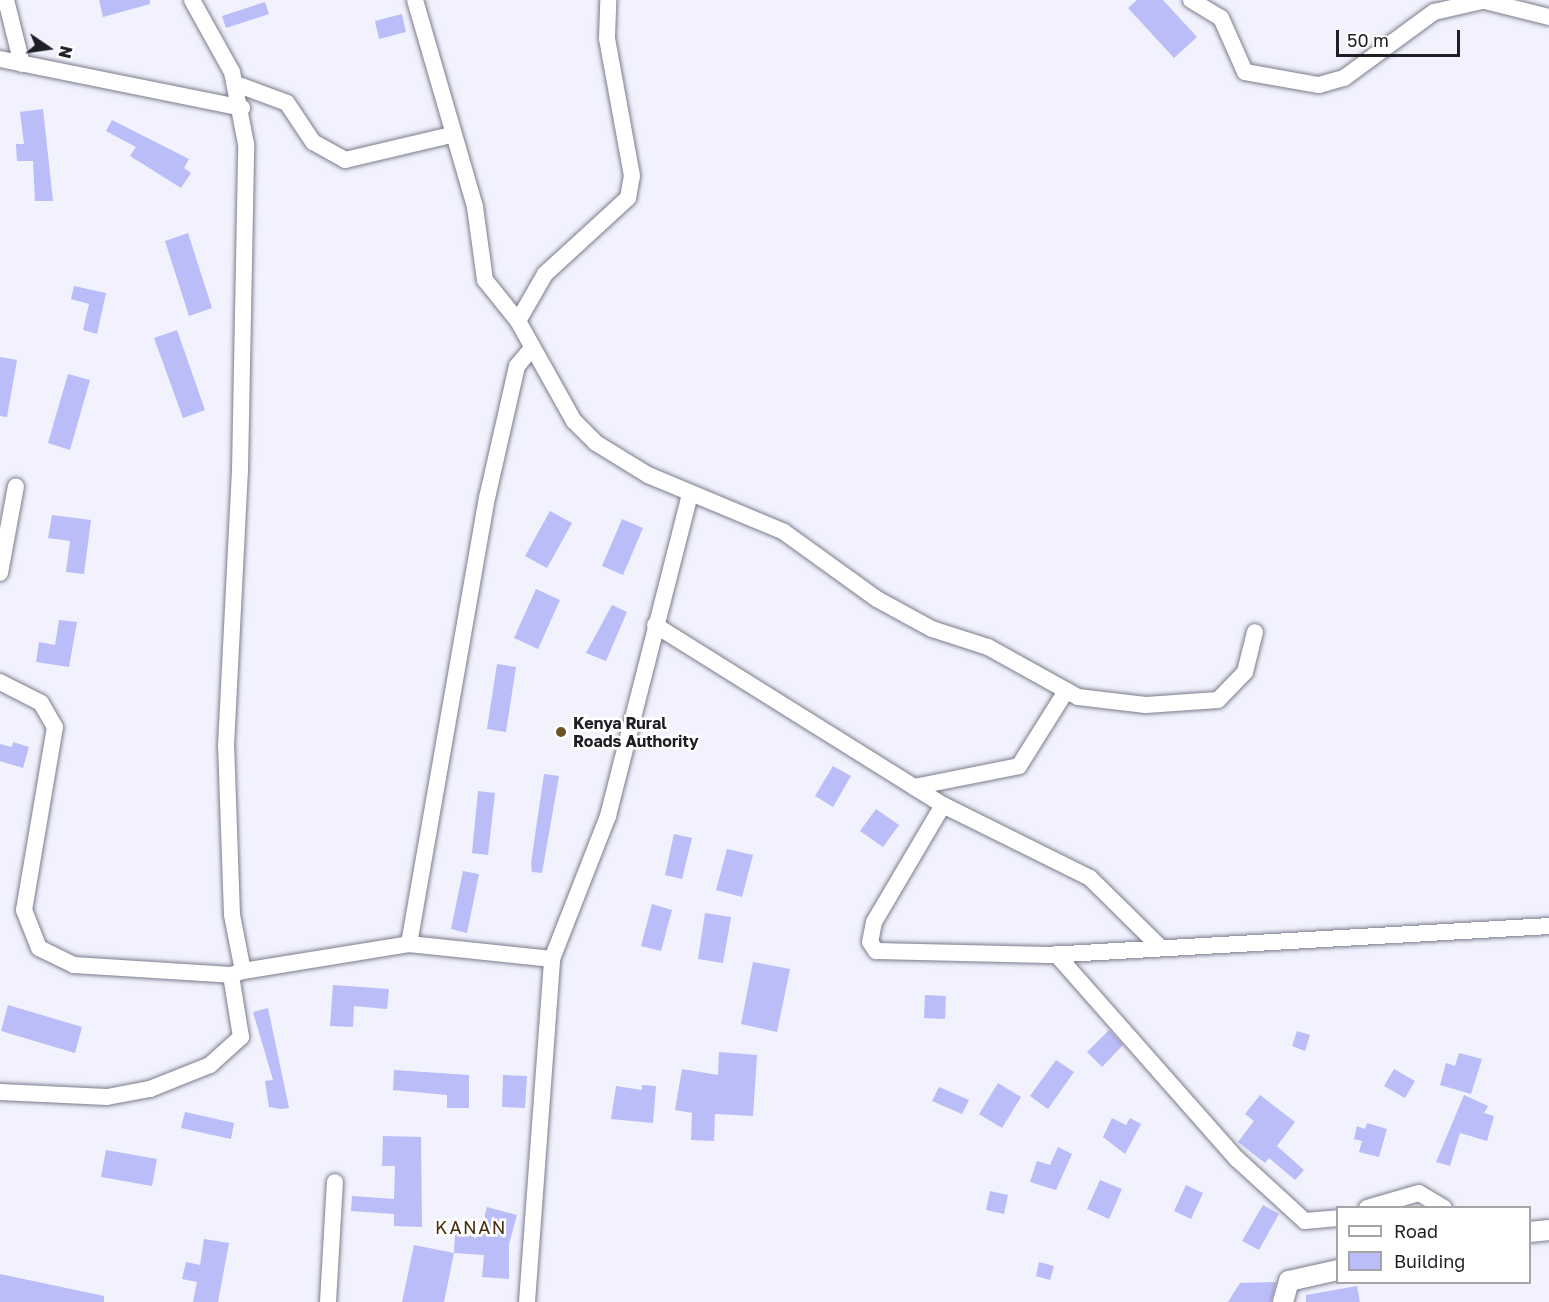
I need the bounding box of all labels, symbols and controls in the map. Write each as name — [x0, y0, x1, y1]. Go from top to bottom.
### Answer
north arrow — [18, 18, 78, 78]
scale bar — [1339, 18, 1464, 56]
text: 50 m — [1347, 29, 1389, 51]
text: N — [54, 44, 77, 60]
place label: Kenya Rural Roads Authority — [573, 713, 699, 751]
marker: Kenya Rural Roads Authority — [554, 725, 568, 739]
legend — [1336, 1206, 1531, 1284]
district label: KANAN — [435, 1216, 507, 1238]
text: Road — [1394, 1220, 1438, 1242]
text: Building — [1394, 1250, 1465, 1272]

